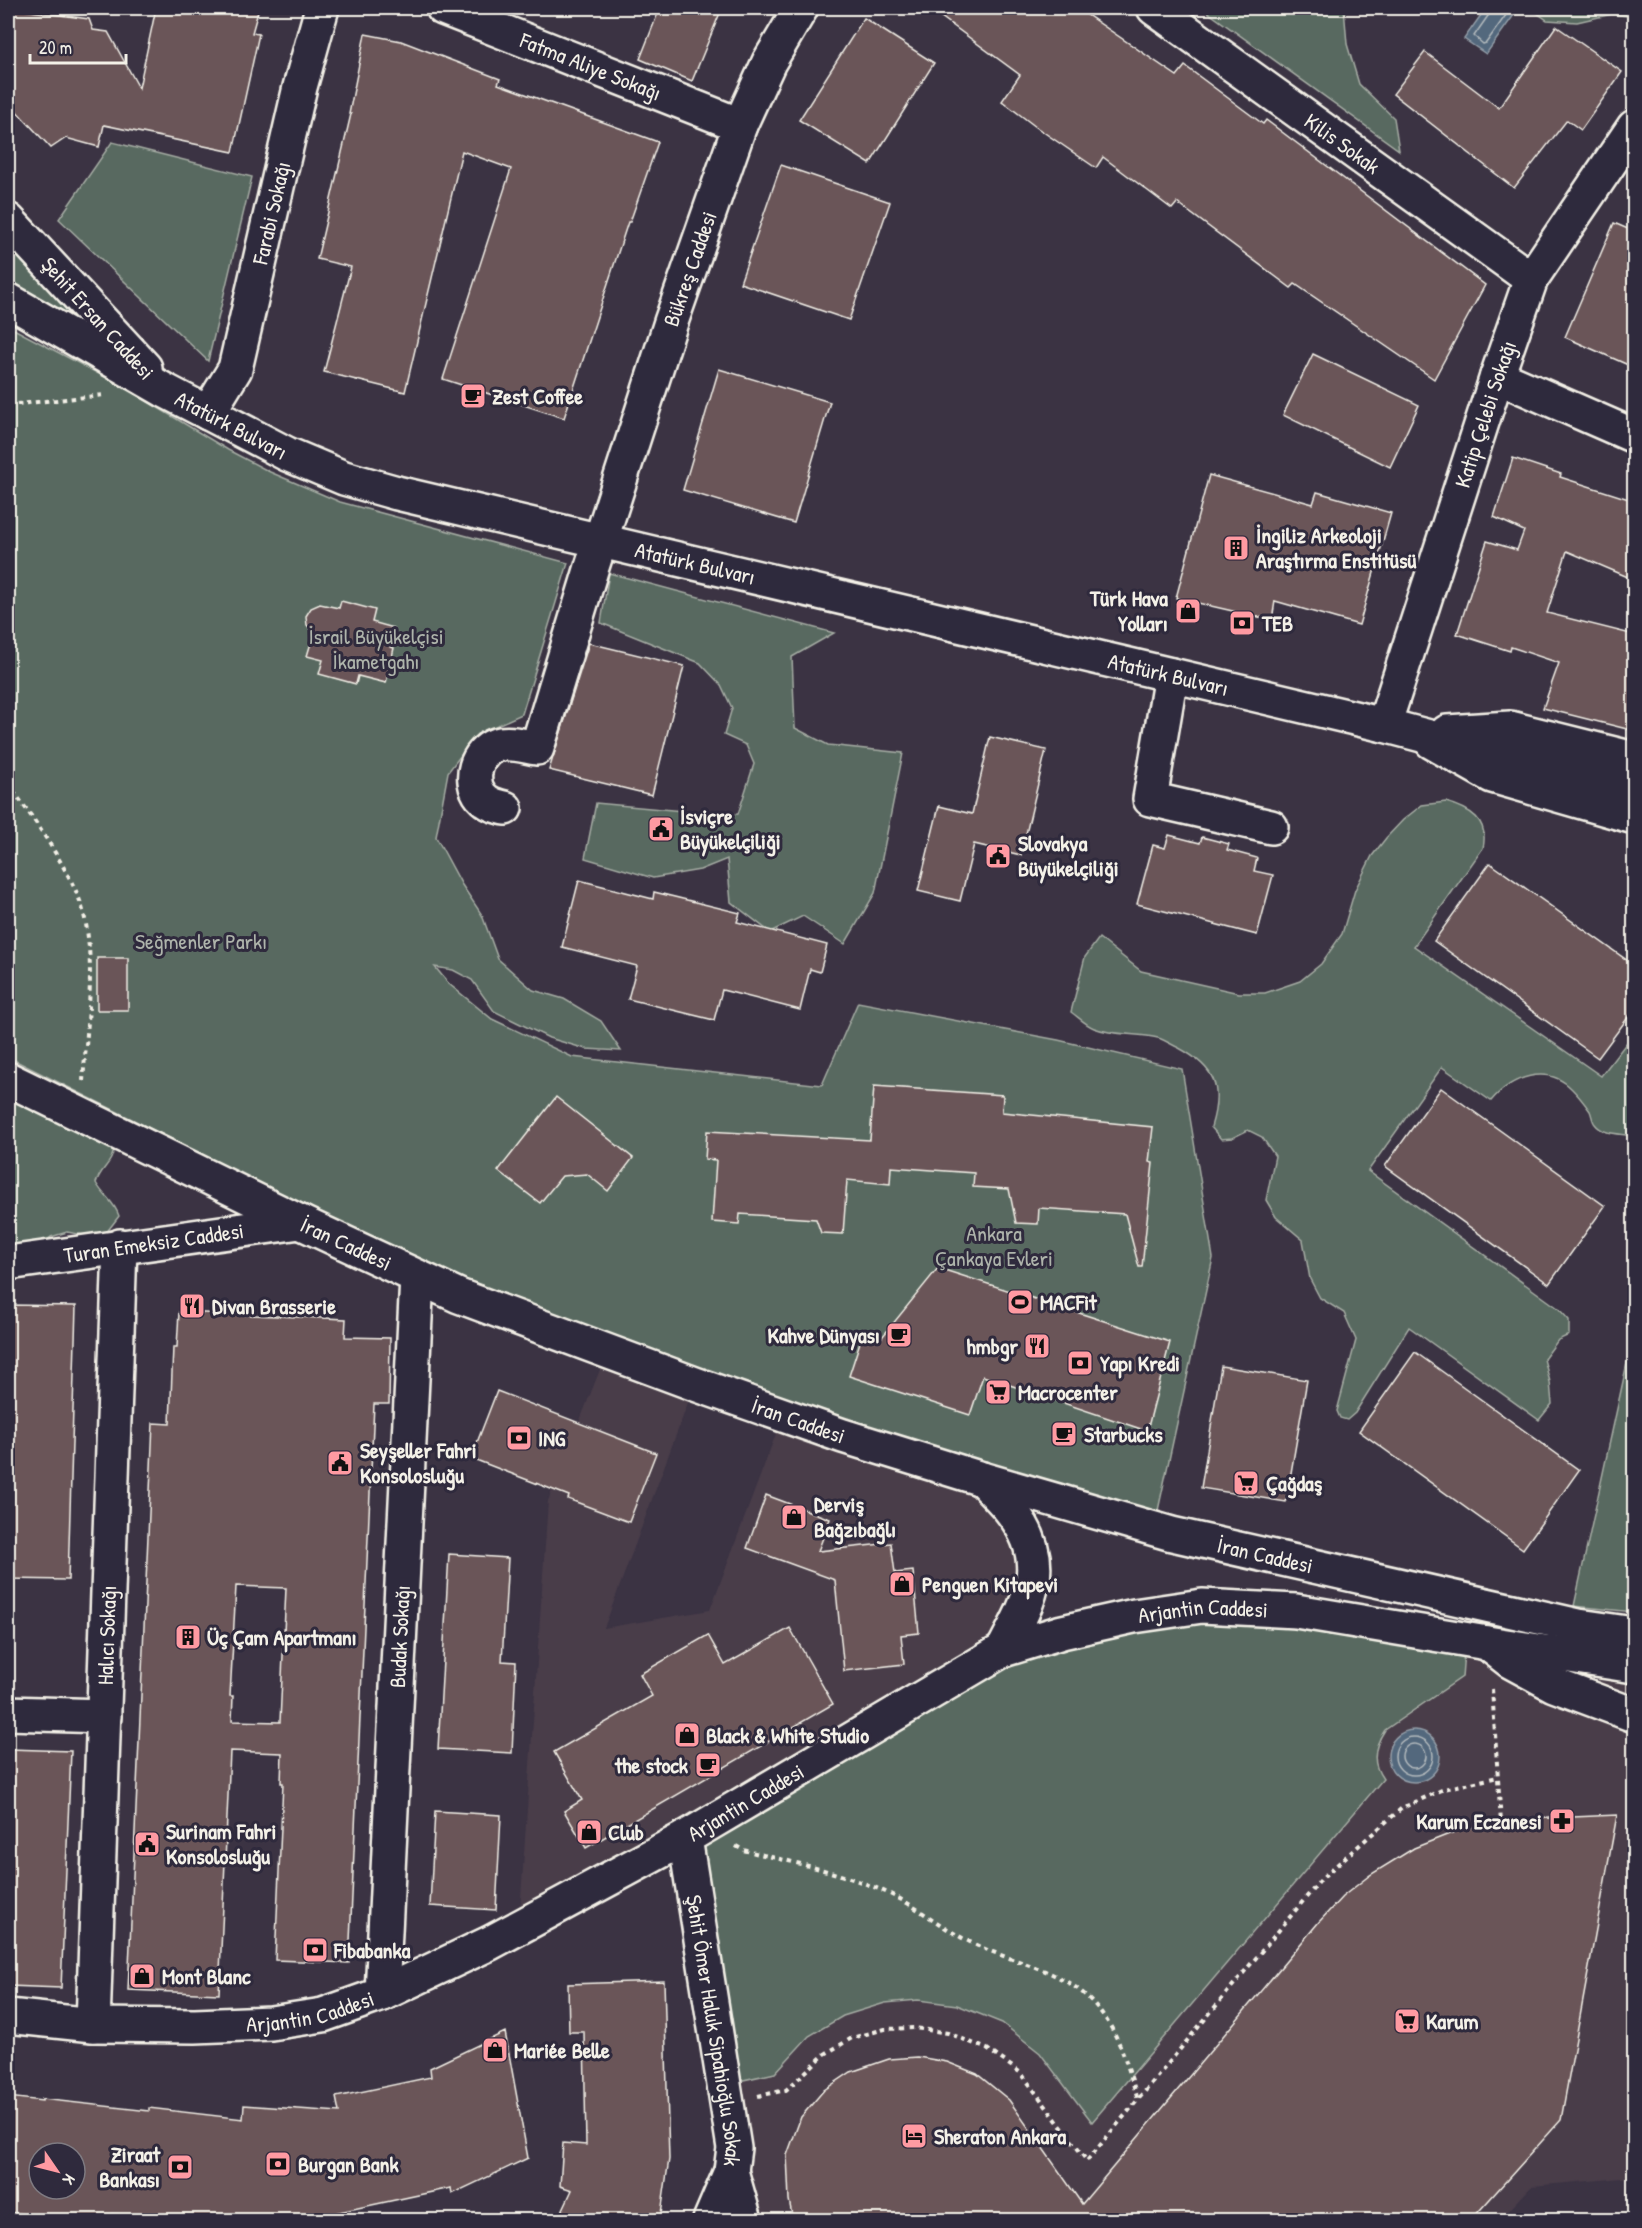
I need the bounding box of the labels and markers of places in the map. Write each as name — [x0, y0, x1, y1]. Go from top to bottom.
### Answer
cafe icon: Zest Coffee — [458, 381, 488, 411]
place label: Zest Coffee — [492, 381, 583, 411]
place label: İngiliz Arkeoloji Araştırma Enstitüsü — [1256, 520, 1416, 575]
building icon: İngiliz Arkeoloji Araştırma Enstitüsü — [1221, 533, 1251, 563]
place label: Türk Hava Yolları — [1089, 583, 1168, 638]
shop icon: Türk Hava Yolları — [1173, 596, 1203, 626]
bank icon: TEB — [1227, 608, 1257, 638]
place label: TEB — [1261, 608, 1293, 638]
place label: İsviçre Büyükelçiliği — [680, 801, 781, 857]
public building icon: İsviçre Büyükelçiliği — [646, 814, 676, 844]
place label: Slovakya Büyükelçiliği — [1018, 828, 1119, 884]
public building icon: Slovakya Büyükelçiliği — [983, 841, 1013, 871]
sports icon: MACFit — [1005, 1287, 1035, 1317]
place label: MACFit — [1040, 1287, 1098, 1317]
restaurant icon: Divan Brasserie — [177, 1291, 207, 1321]
place label: Divan Brasserie — [212, 1291, 336, 1321]
place label: Kahve Dünyası — [767, 1320, 880, 1351]
cafe icon: Kahve Dünyası — [884, 1320, 914, 1350]
place label: hmbgr — [966, 1331, 1019, 1362]
restaurant icon: hmbgr — [1022, 1331, 1052, 1361]
bank icon: Yapı Kredi — [1065, 1348, 1095, 1378]
place label: Yapı Kredi — [1100, 1348, 1180, 1379]
supermarket icon: Macrocenter — [983, 1377, 1013, 1407]
place label: Macrocenter — [1018, 1377, 1118, 1407]
cafe icon: Starbucks — [1049, 1419, 1079, 1449]
place label: Starbucks — [1084, 1419, 1163, 1449]
bank icon: ING — [504, 1423, 534, 1453]
place label: ING — [538, 1423, 566, 1453]
place label: Seyşeller Fahri Konsolosluğu — [360, 1435, 477, 1491]
public building icon: Seyşeller Fahri Konsolosluğu — [325, 1448, 355, 1478]
supermarket icon: Çağdaş — [1231, 1468, 1261, 1498]
place label: Çağdaş — [1266, 1468, 1323, 1499]
place label: Derviş Bağzıbağlı — [814, 1489, 896, 1545]
shop icon: Derviş Bağzıbağlı — [779, 1502, 809, 1532]
shop icon: Penguen Kitapevi — [887, 1569, 917, 1599]
place label: Penguen Kitapevi — [922, 1569, 1058, 1600]
building icon: Üç Çam Apartmanı — [173, 1622, 203, 1652]
place label: Üç Çam Apartmanı — [207, 1622, 357, 1653]
shop icon: Black & White Studio — [672, 1720, 702, 1750]
place label: Black & White Studio — [706, 1720, 869, 1750]
place label: the stock — [614, 1750, 689, 1780]
cafe icon: the stock — [693, 1750, 723, 1780]
place label: Karum Eczanesi — [1416, 1806, 1542, 1836]
pharmacy icon: Karum Eczanesi — [1547, 1806, 1577, 1836]
place label: Surinam Fahri Konsolosluğu — [166, 1816, 276, 1872]
shop icon: Club — [574, 1817, 604, 1847]
place label: Club — [608, 1817, 644, 1847]
public building icon: Surinam Fahri Konsolosluğu — [132, 1829, 162, 1859]
bank icon: Fibabanka — [300, 1935, 330, 1965]
place label: Fibabanka — [333, 1935, 411, 1965]
shop icon: Mont Blanc — [127, 1961, 157, 1991]
place label: Mont Blanc — [162, 1961, 251, 1991]
supermarket icon: Karum — [1392, 2006, 1422, 2036]
place label: Karum — [1426, 2006, 1478, 2036]
shop icon: Mariée Belle — [480, 2035, 510, 2065]
place label: Mariée Belle — [514, 2035, 610, 2065]
hotel icon: Sheraton Ankara — [899, 2121, 929, 2151]
place label: Sheraton Ankara — [934, 2121, 1067, 2151]
place label: Ziraat Bankası — [99, 2139, 161, 2194]
bank icon: Burgan Bank — [263, 2149, 293, 2179]
place label: Burgan Bank — [298, 2149, 400, 2180]
bank icon: Ziraat Bankası — [165, 2152, 195, 2182]

